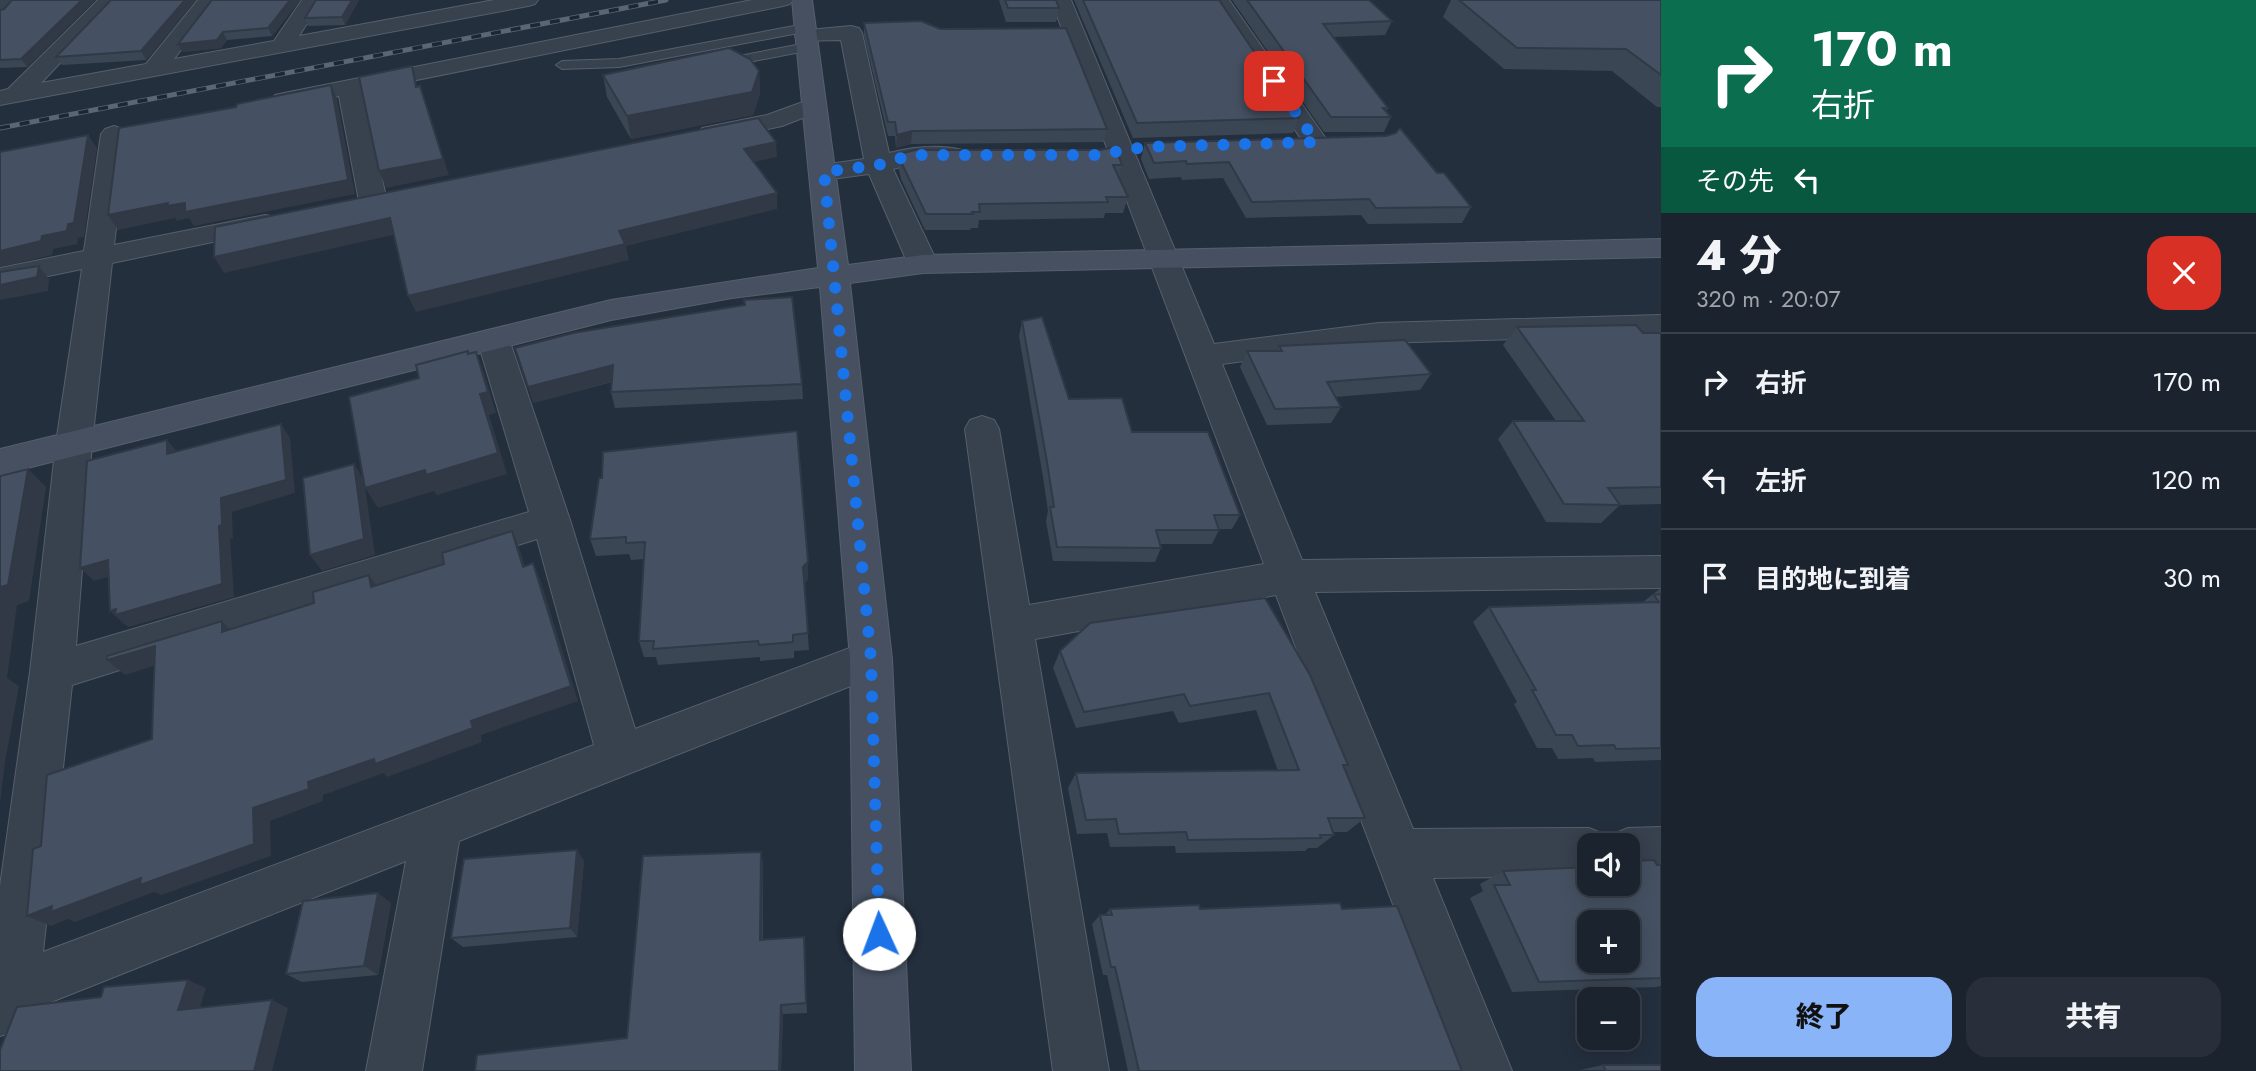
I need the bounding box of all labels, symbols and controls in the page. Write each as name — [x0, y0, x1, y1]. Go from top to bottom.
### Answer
text: 170 m — [1811, 14, 1953, 84]
icon: right — [1696, 28, 1787, 119]
pin — [1244, 51, 1304, 111]
icon: arrive — [1255, 62, 1293, 100]
text: 右折 — [1811, 82, 1875, 128]
icon: left — [1788, 161, 1826, 199]
text: その先 — [1696, 162, 1774, 200]
text: 4 分 — [1696, 225, 1781, 286]
button: close — [2147, 236, 2221, 310]
text: 320 m · 20:07 — [1696, 282, 1841, 316]
icon: right — [1696, 363, 1734, 401]
text: 170 m — [2152, 363, 2221, 401]
text: 右折 — [1755, 364, 1807, 402]
icon: left — [1696, 461, 1734, 499]
text: 120 m — [2151, 461, 2221, 499]
text: 左折 — [1755, 462, 1807, 500]
icon: arrive — [1696, 559, 1734, 597]
text: 30 m — [2163, 559, 2221, 597]
text: 目的地に到着 — [1755, 560, 1911, 598]
map controls — [1577, 833, 1640, 1050]
button: sound — [1577, 833, 1640, 896]
position arrow — [842, 897, 916, 971]
button: + — [1577, 910, 1640, 973]
button: 終了 — [1696, 977, 1952, 1057]
button: 共有 — [1966, 977, 2221, 1057]
button: − — [1577, 987, 1640, 1050]

